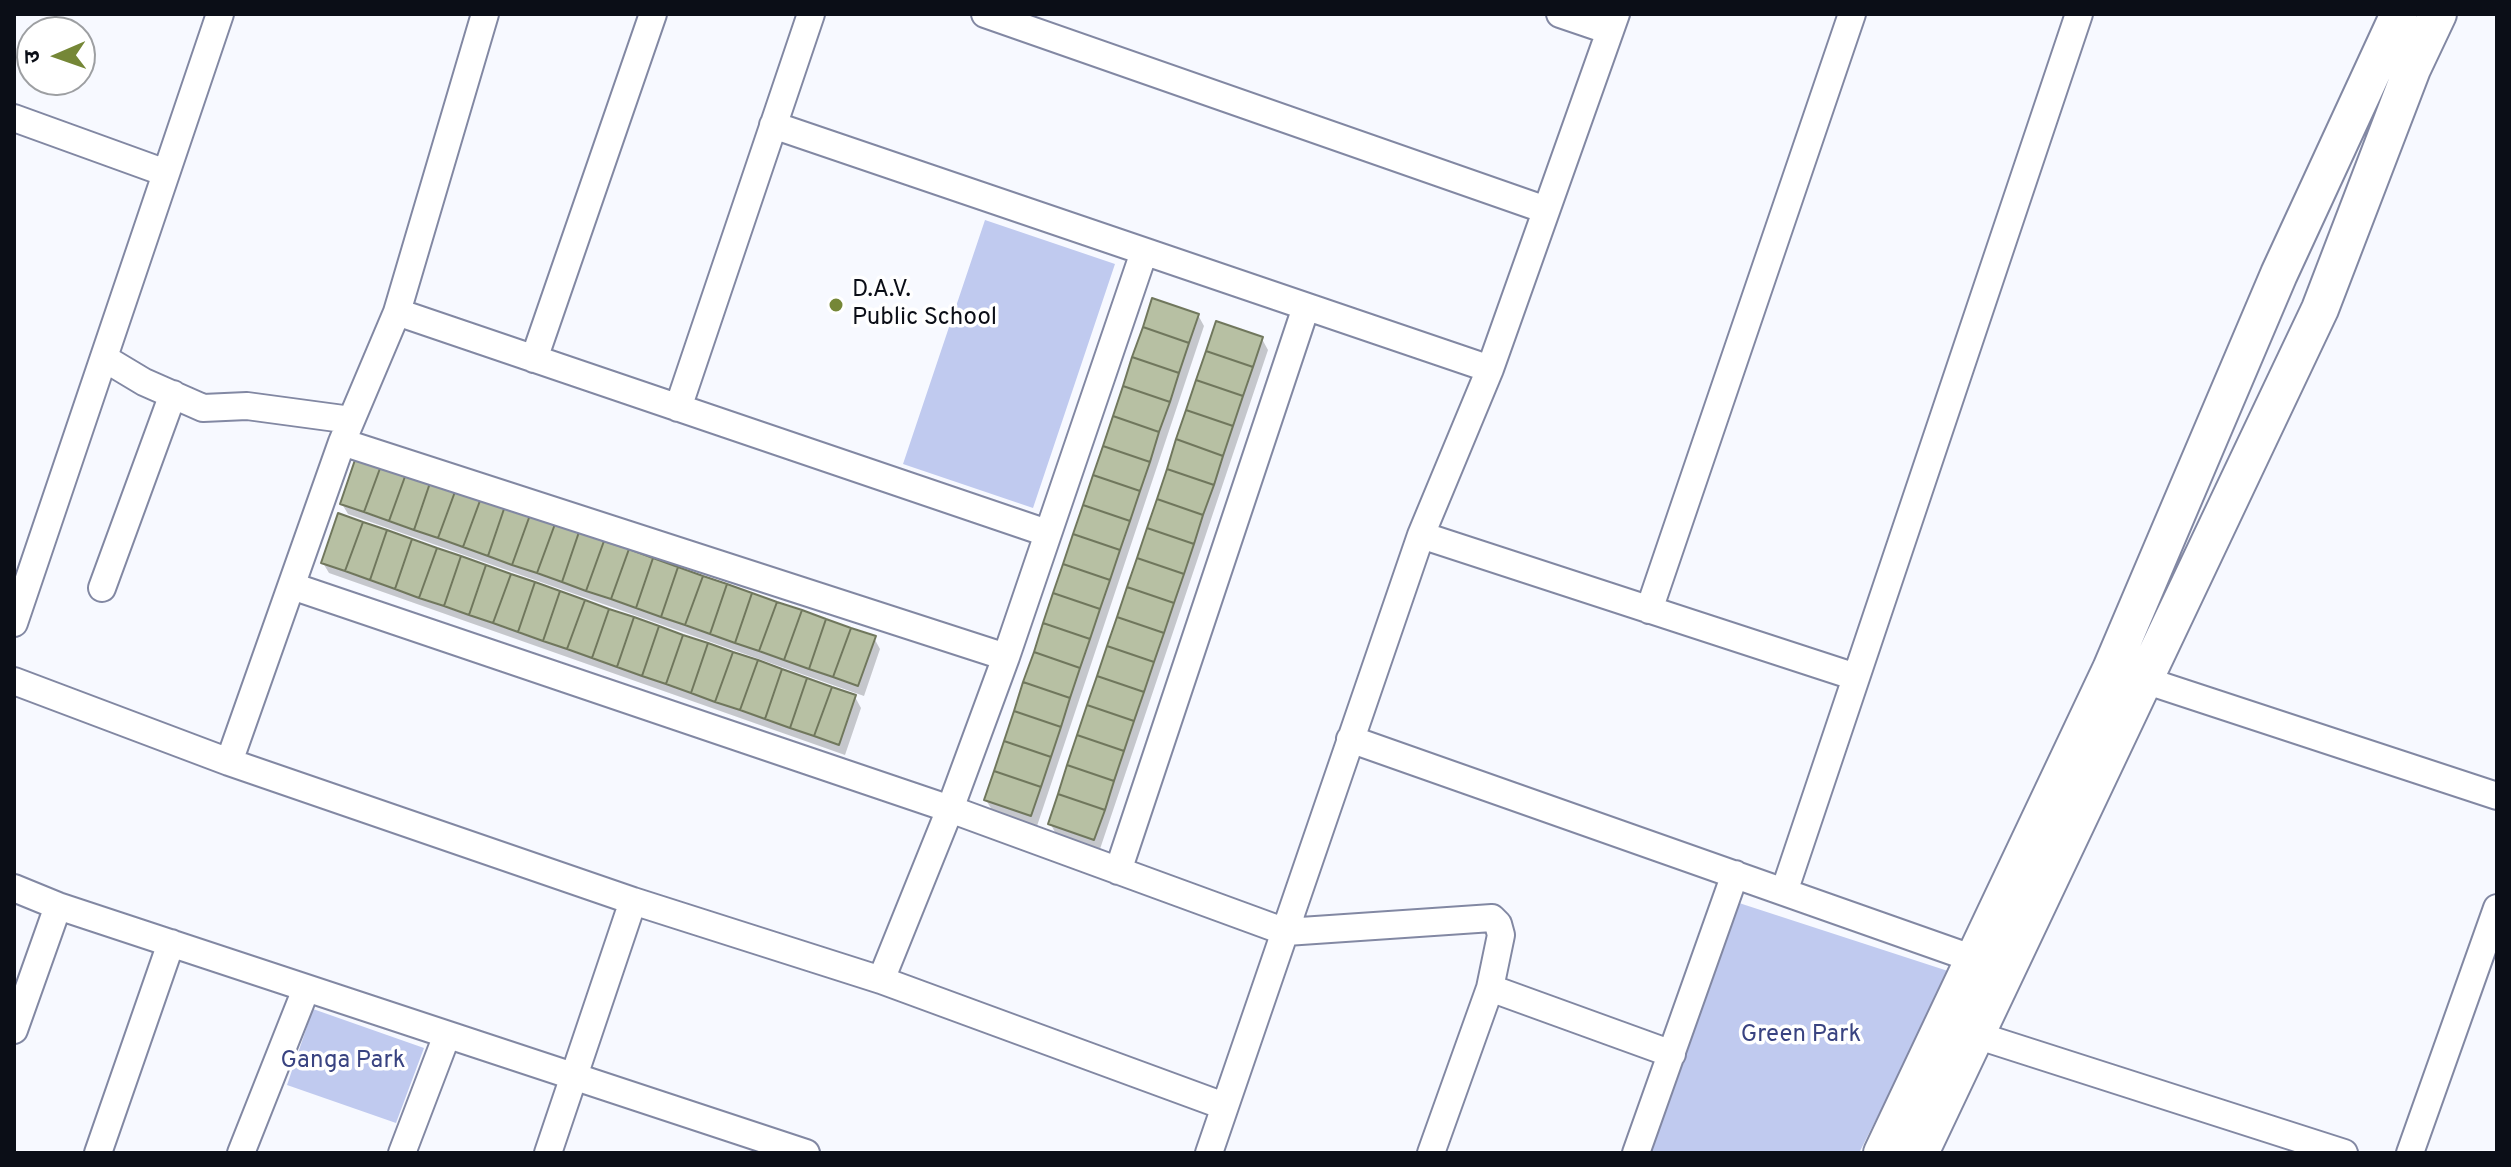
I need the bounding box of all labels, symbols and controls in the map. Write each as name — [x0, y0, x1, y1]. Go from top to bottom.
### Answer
north arrow — [16, 16, 96, 96]
text: उ — [20, 50, 47, 64]
place label: D.A.V. Public School — [852, 277, 997, 333]
marker: D.A.V. Public School — [827, 296, 845, 314]
park label: Green Park — [1741, 1022, 1861, 1050]
park label: Ganga Park — [281, 1048, 405, 1076]

